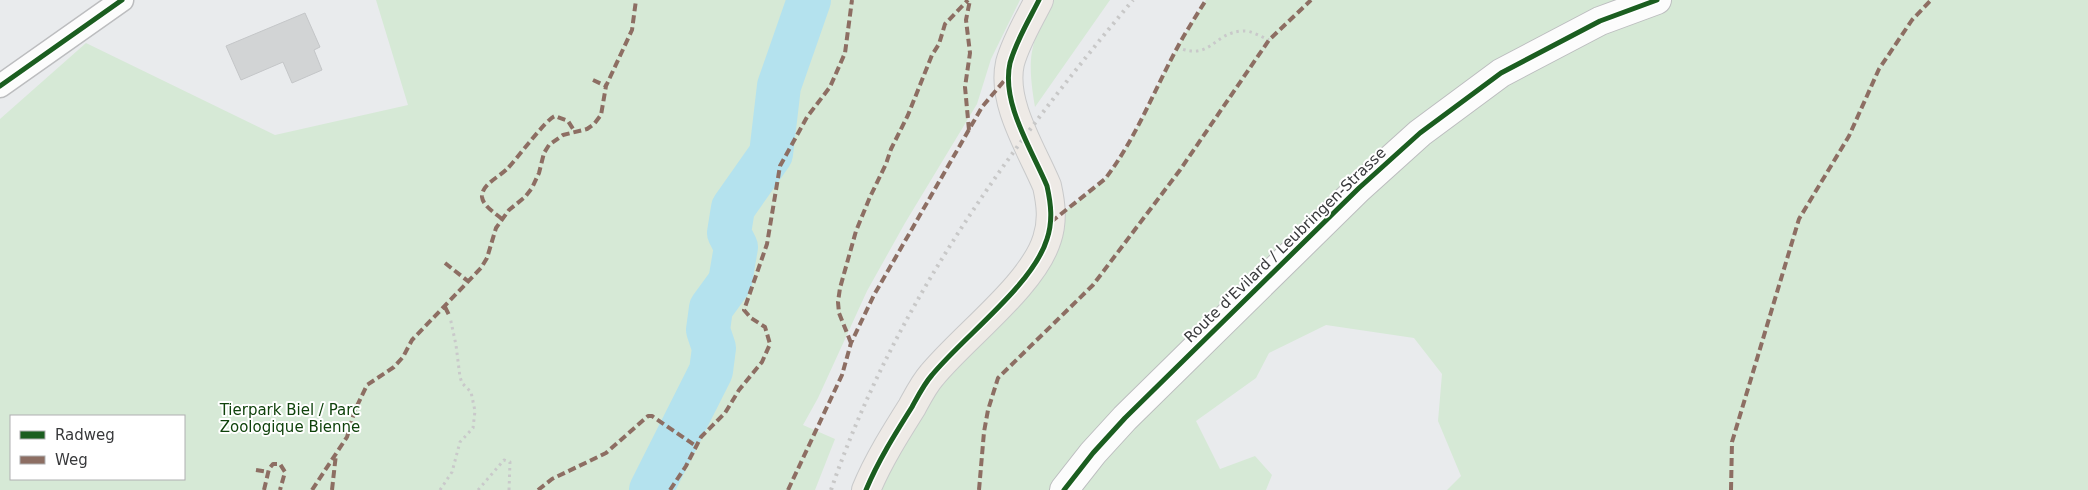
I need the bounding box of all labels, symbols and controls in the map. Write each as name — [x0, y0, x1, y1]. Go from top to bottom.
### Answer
street label: Route d'Evilard / Leubringen-Strasse — [1180, 144, 1390, 346]
park label: Tierpark Biel / Parc Zoologique Bienne — [219, 401, 360, 436]
legend — [10, 415, 185, 480]
text: Radweg — [55, 426, 115, 444]
text: Weg — [55, 451, 88, 469]

